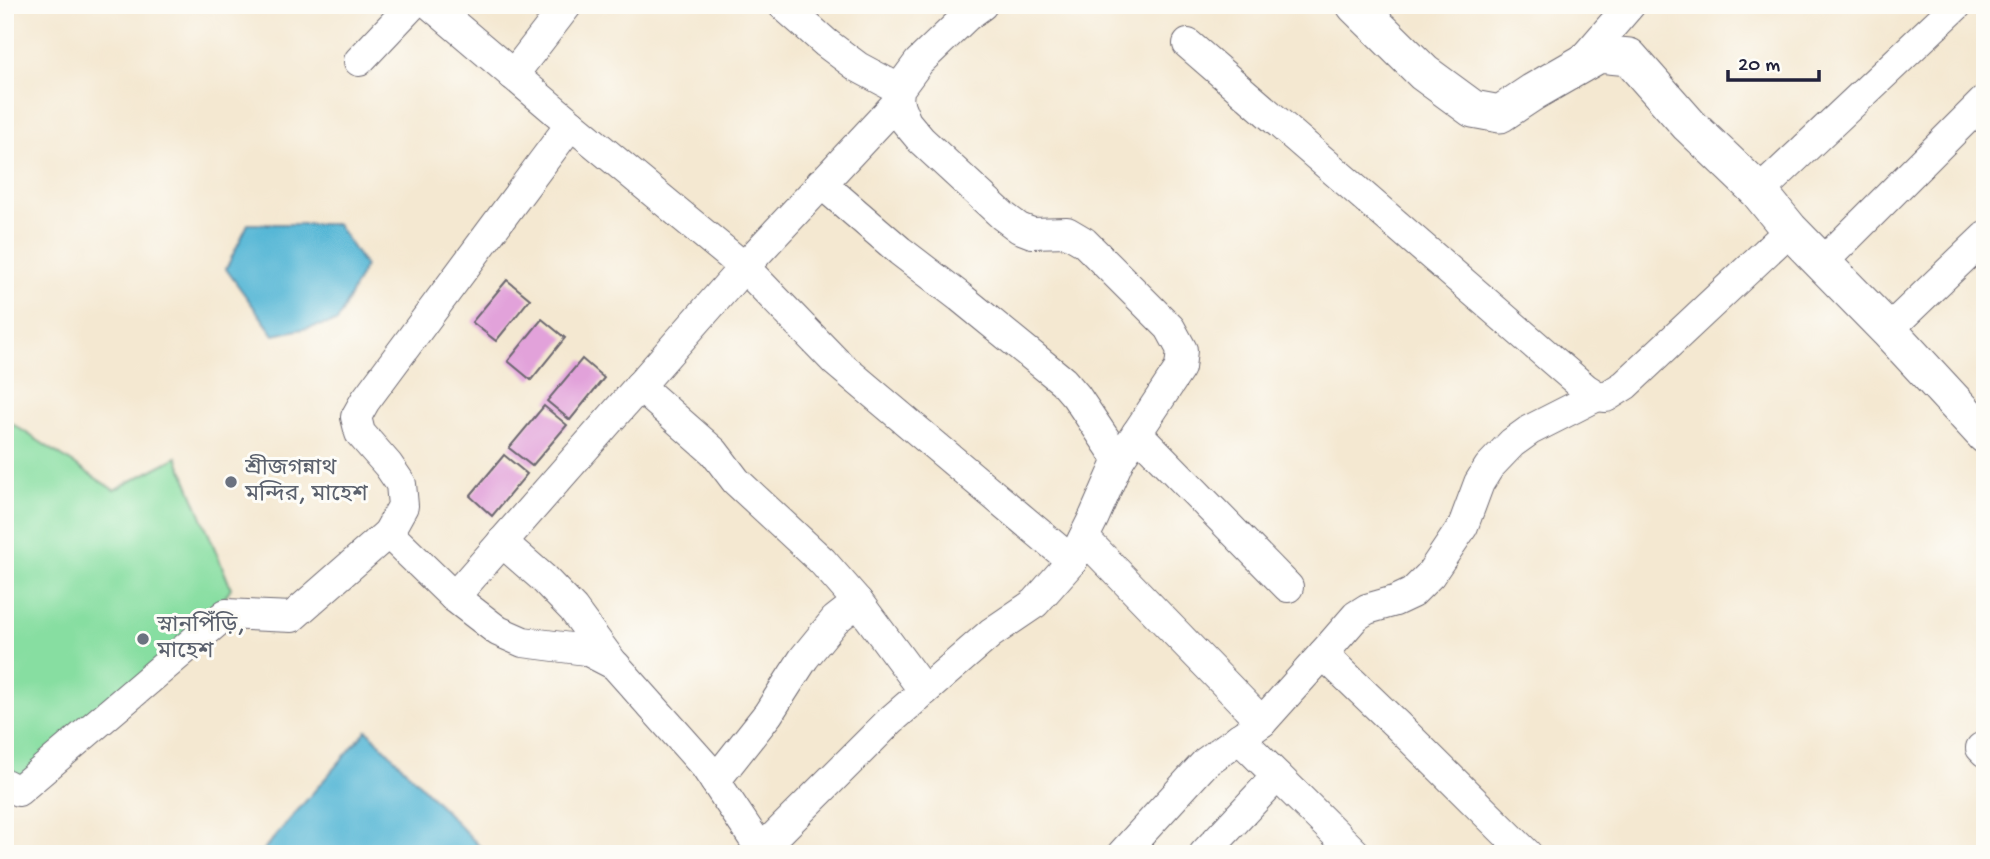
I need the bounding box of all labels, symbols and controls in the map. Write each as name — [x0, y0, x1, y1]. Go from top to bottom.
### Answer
scale bar — [1728, 38, 1818, 82]
text: 20 m — [1738, 54, 1780, 79]
place label: শ্রীজগন্নাথ মন্দির, মাহেশ — [244, 454, 368, 509]
marker: শ্রীজগন্নাথ মন্দির, মাহেশ — [223, 474, 239, 490]
place label: স্নানপিঁড়ি, মাহেশ — [156, 610, 245, 666]
marker: স্নানপিঁড়ি, মাহেশ — [135, 631, 151, 647]

